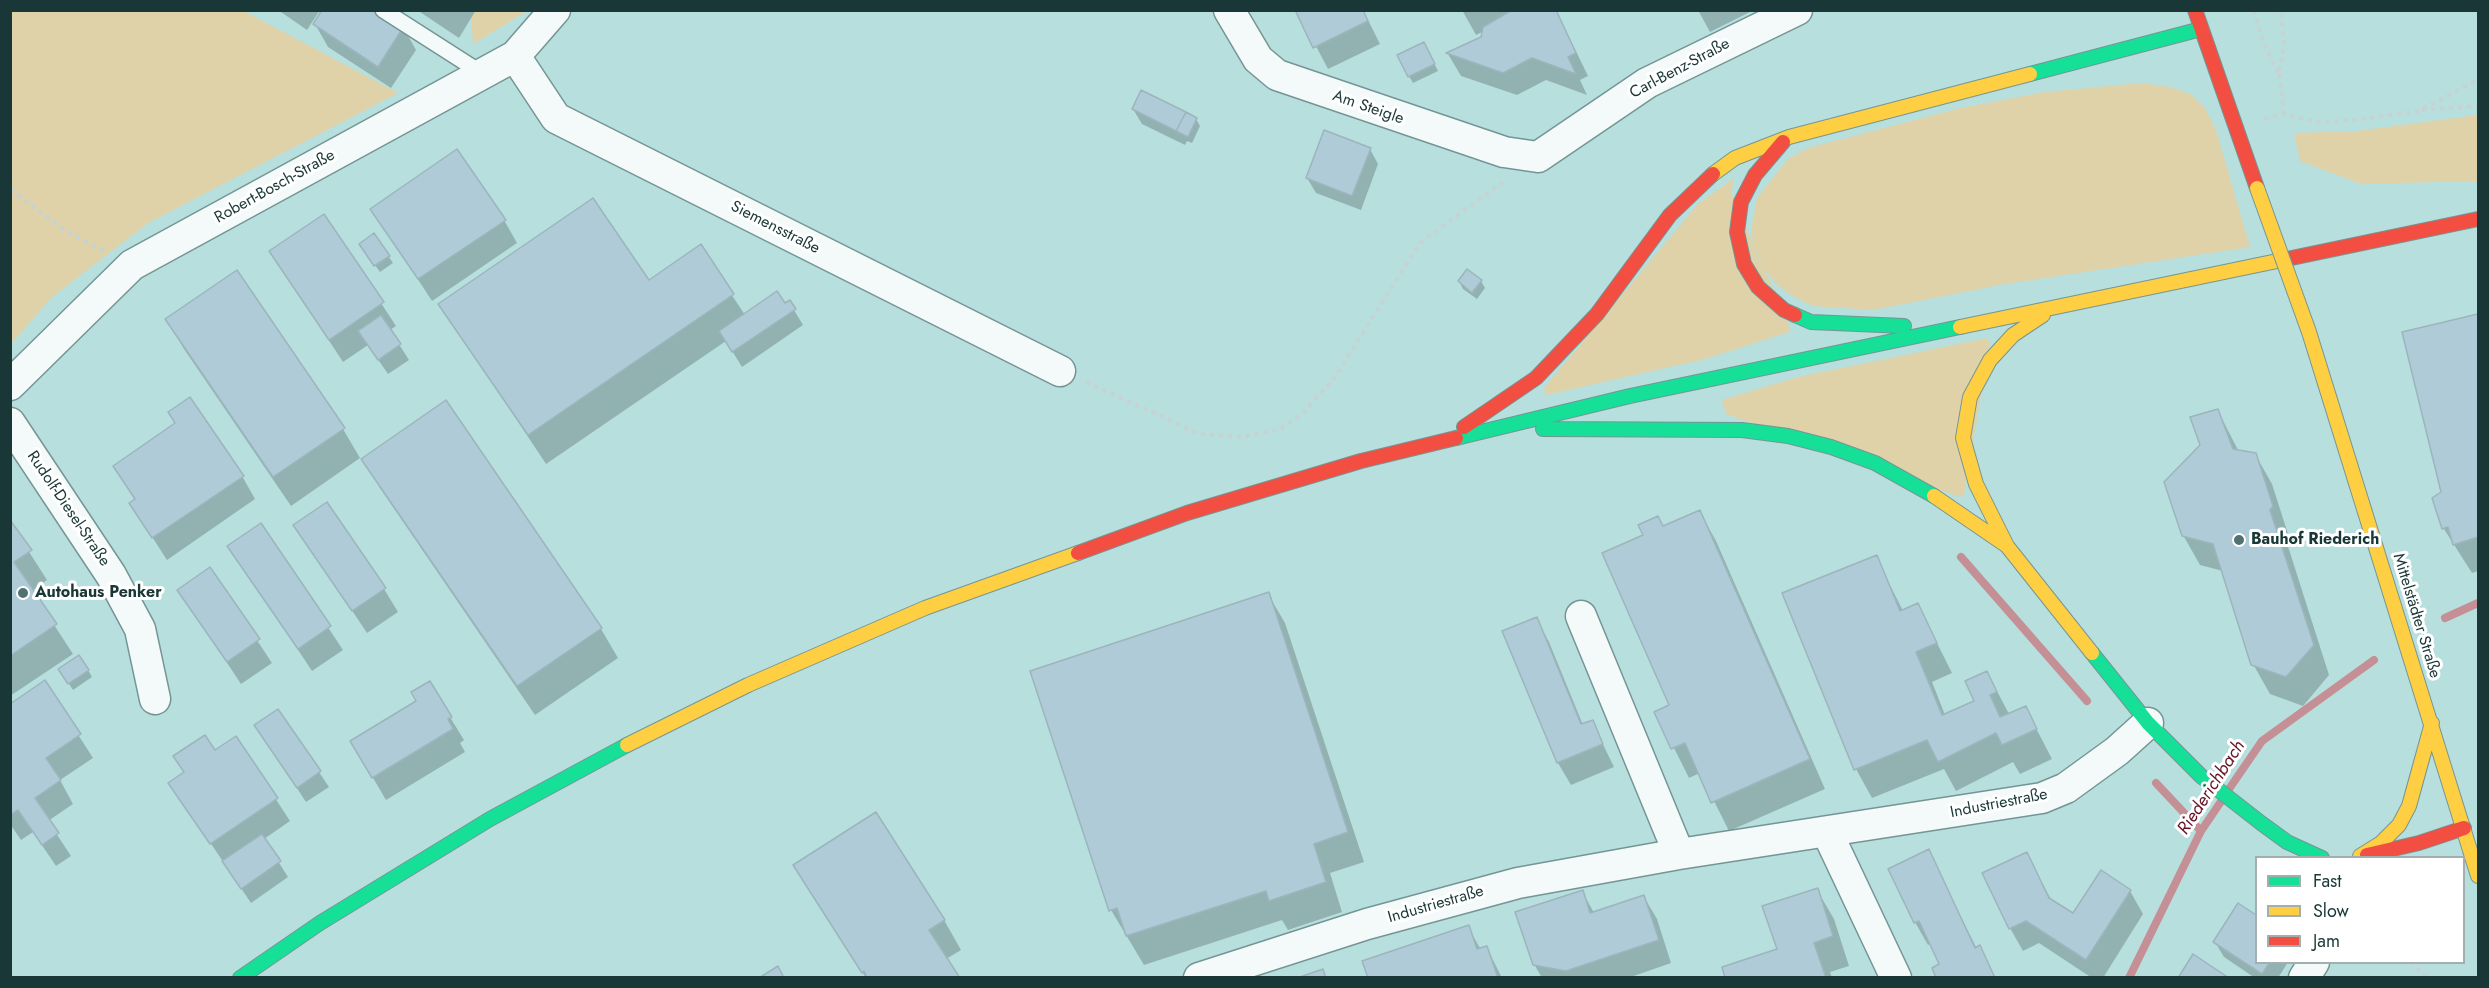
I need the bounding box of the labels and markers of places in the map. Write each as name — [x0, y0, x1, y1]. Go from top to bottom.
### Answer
place label: Bauhof Riederich — [2251, 530, 2379, 550]
marker: Bauhof Riederich — [2232, 533, 2246, 547]
place label: Autohaus Penker — [35, 583, 162, 603]
marker: Autohaus Penker — [16, 586, 30, 600]

